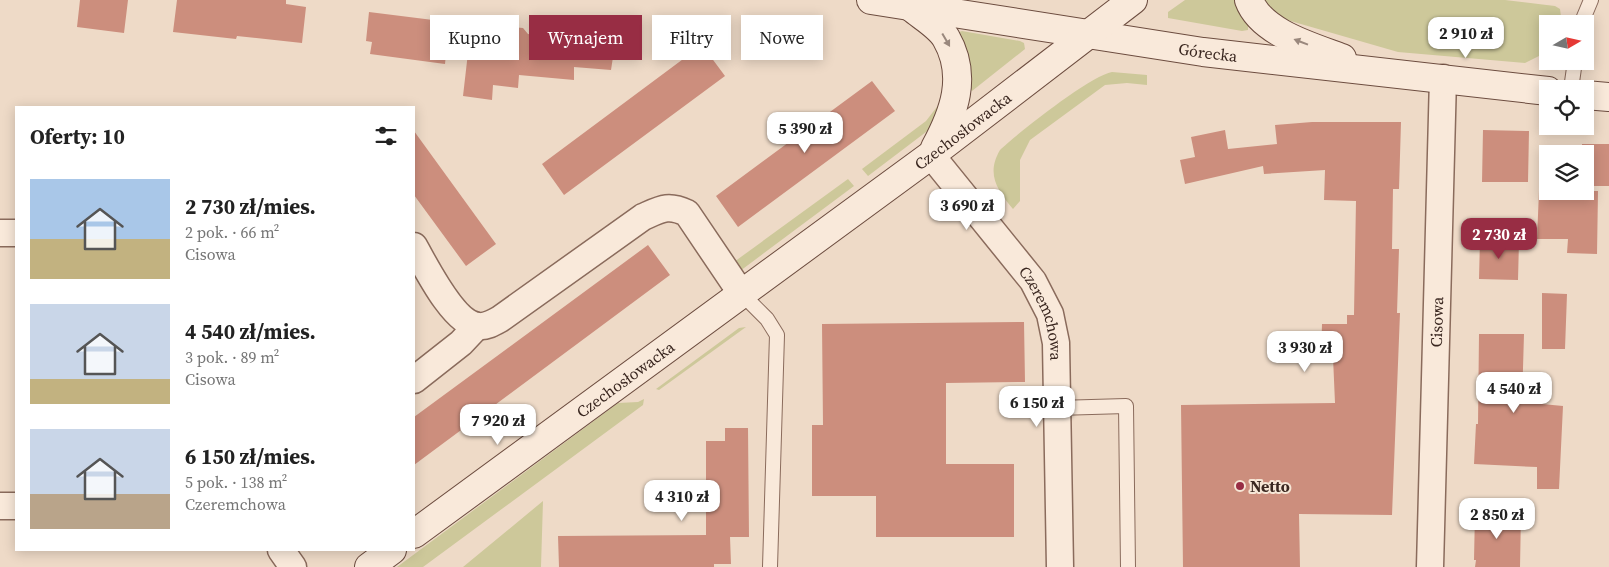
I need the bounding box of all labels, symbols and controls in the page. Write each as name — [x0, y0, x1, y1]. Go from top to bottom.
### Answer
chip: Kupno — [430, 15, 519, 60]
chip: Wynajem — [529, 15, 642, 60]
chip: Filtry — [652, 15, 731, 60]
chip: Nowe — [741, 15, 823, 60]
north arrow — [1539, 15, 1594, 70]
map controls — [1539, 15, 1594, 200]
pin: 2 910 zł — [1414, 17, 1518, 59]
text: 2 910 zł — [1439, 22, 1493, 44]
one-way arrow — [941, 33, 950, 46]
street label: Górecka — [1177, 37, 1239, 67]
one-way arrow — [1293, 38, 1308, 45]
button: locate — [1539, 80, 1594, 135]
street label: Czechosłowacka — [910, 86, 1016, 175]
pin: 5 390 zł — [753, 112, 857, 154]
text: 5 390 zł — [778, 117, 832, 139]
text: Oferty: 10 — [30, 122, 125, 151]
icon: filters — [372, 122, 400, 150]
button: layers — [1539, 145, 1594, 200]
pin: 3 690 zł — [915, 188, 1019, 231]
text: 2 730 zł/mies. — [185, 192, 316, 221]
text: 3 690 zł — [940, 194, 994, 216]
icon: home — [70, 199, 130, 259]
pin: 2 730 zł — [1447, 218, 1551, 260]
text: 2 pok. · 66 m² — [185, 221, 279, 243]
text: 2 730 zł — [1472, 223, 1526, 245]
text: Cisowa — [185, 243, 236, 265]
street label: Czeremchowa — [1014, 261, 1067, 362]
street label: Cisowa — [1425, 296, 1448, 348]
text: 4 540 zł/mies. — [185, 317, 316, 346]
icon: home — [70, 324, 130, 384]
pin: 3 930 zł — [1253, 330, 1357, 373]
street label: Czechosłowacka — [572, 335, 680, 422]
text: 3 930 zł — [1278, 336, 1332, 358]
text: 3 pok. · 89 m² — [185, 346, 279, 368]
text: Cisowa — [185, 368, 236, 390]
pin: 4 540 zł — [1462, 372, 1566, 414]
text: 4 540 zł — [1487, 377, 1541, 399]
pin: 6 150 zł — [985, 386, 1089, 428]
text: 6 150 zł — [1010, 391, 1064, 413]
pin: 7 920 zł — [446, 404, 550, 446]
text: 7 920 zł — [471, 409, 525, 431]
text: 6 150 zł/mies. — [185, 442, 316, 471]
icon: home — [70, 449, 130, 509]
text: 5 pok. · 138 m² — [185, 471, 287, 493]
place label: Netto — [1250, 475, 1290, 497]
pin: 4 310 zł — [630, 480, 734, 522]
marker: Netto — [1234, 480, 1246, 492]
text: 4 310 zł — [655, 485, 709, 507]
text: Czeremchowa — [185, 493, 286, 515]
pin: 2 850 zł — [1445, 498, 1549, 540]
text: 2 850 zł — [1470, 503, 1524, 525]

